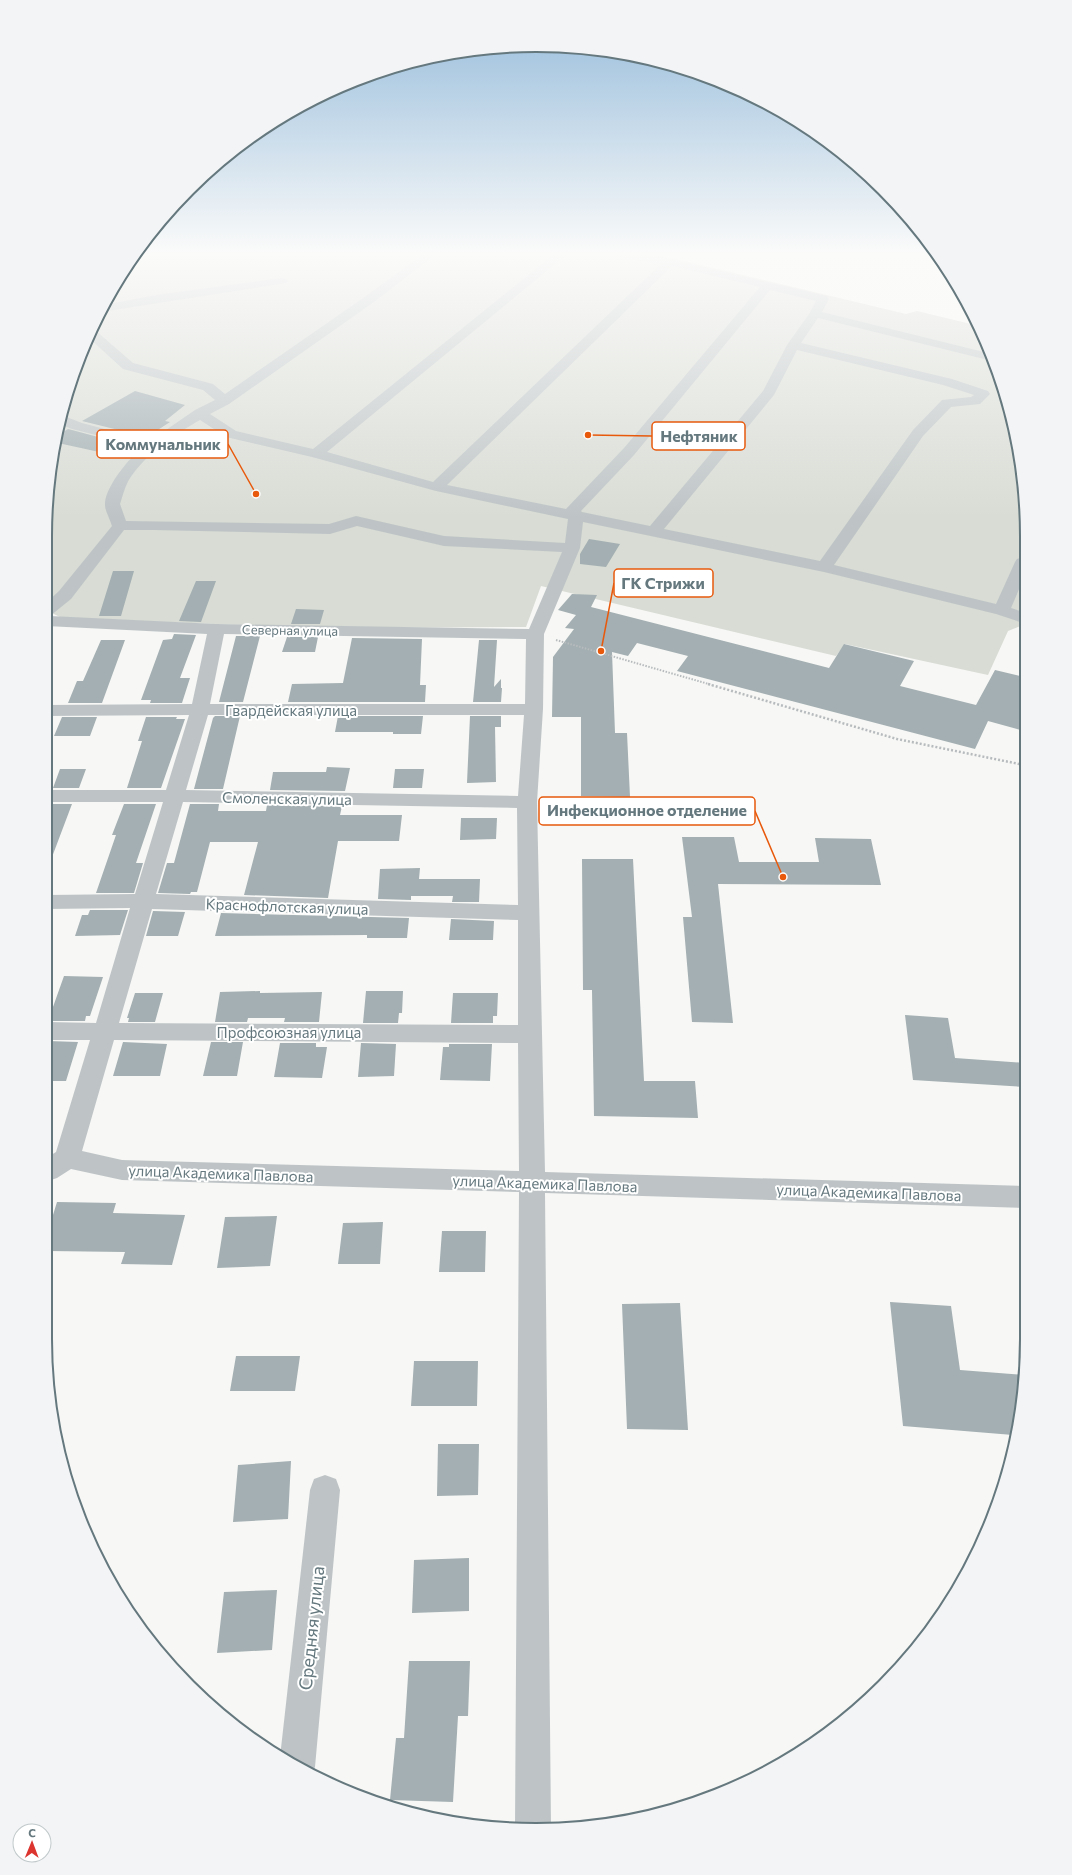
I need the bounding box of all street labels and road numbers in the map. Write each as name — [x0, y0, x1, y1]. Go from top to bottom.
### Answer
street label: Северная улица — [242, 621, 338, 639]
street label: Гвардейская улица — [225, 701, 357, 719]
street label: Смоленская улица — [222, 788, 352, 808]
street label: Краснофлотская улица — [205, 894, 369, 918]
street label: Профсоюзная улица — [217, 1023, 361, 1041]
street label: улица Академика Павлова — [128, 1161, 314, 1185]
street label: улица Академика Павлова — [452, 1171, 638, 1195]
street label: улица Академика Павлова — [776, 1180, 962, 1204]
street label: Средняя улица — [294, 1565, 328, 1691]

